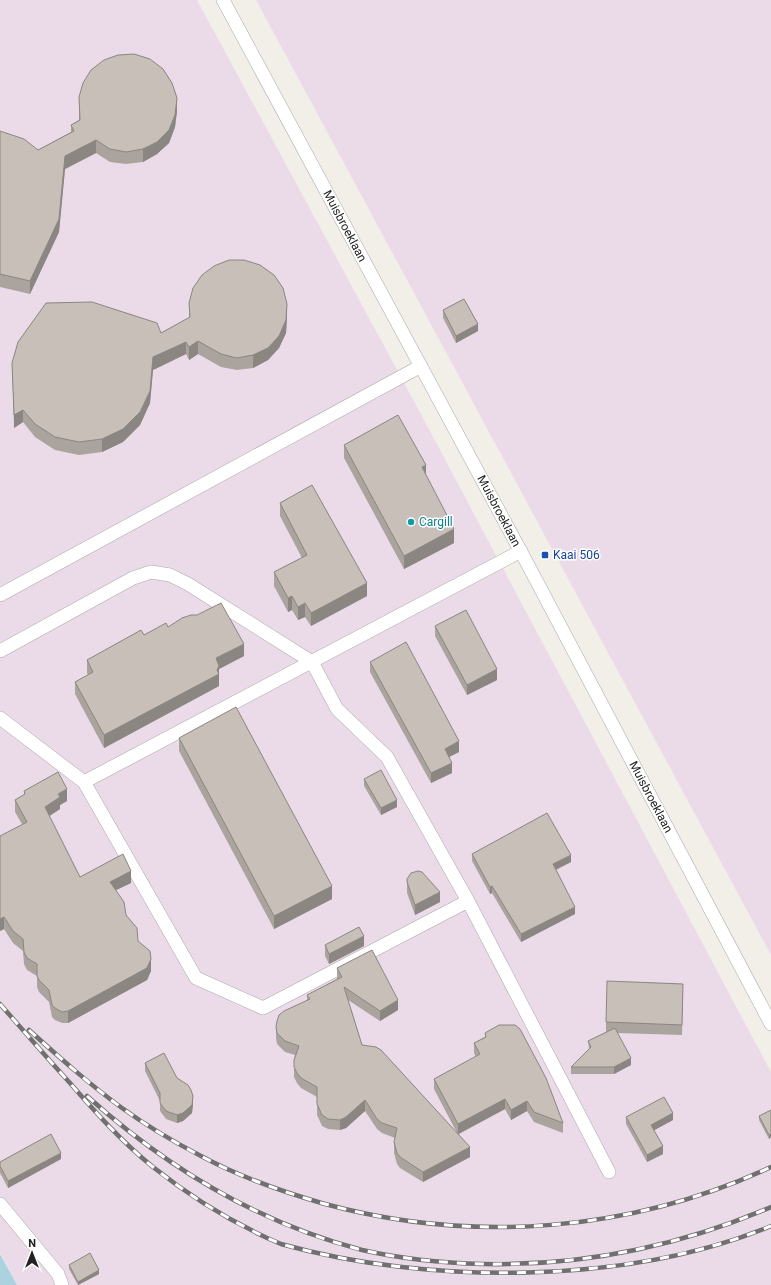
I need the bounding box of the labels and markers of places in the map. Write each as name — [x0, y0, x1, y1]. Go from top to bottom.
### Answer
place label: Cargill — [419, 515, 453, 529]
marker: Cargill — [406, 517, 416, 527]
place label: Kaai 506 — [553, 548, 600, 562]
marker: Kaai 506 — [540, 550, 550, 560]

